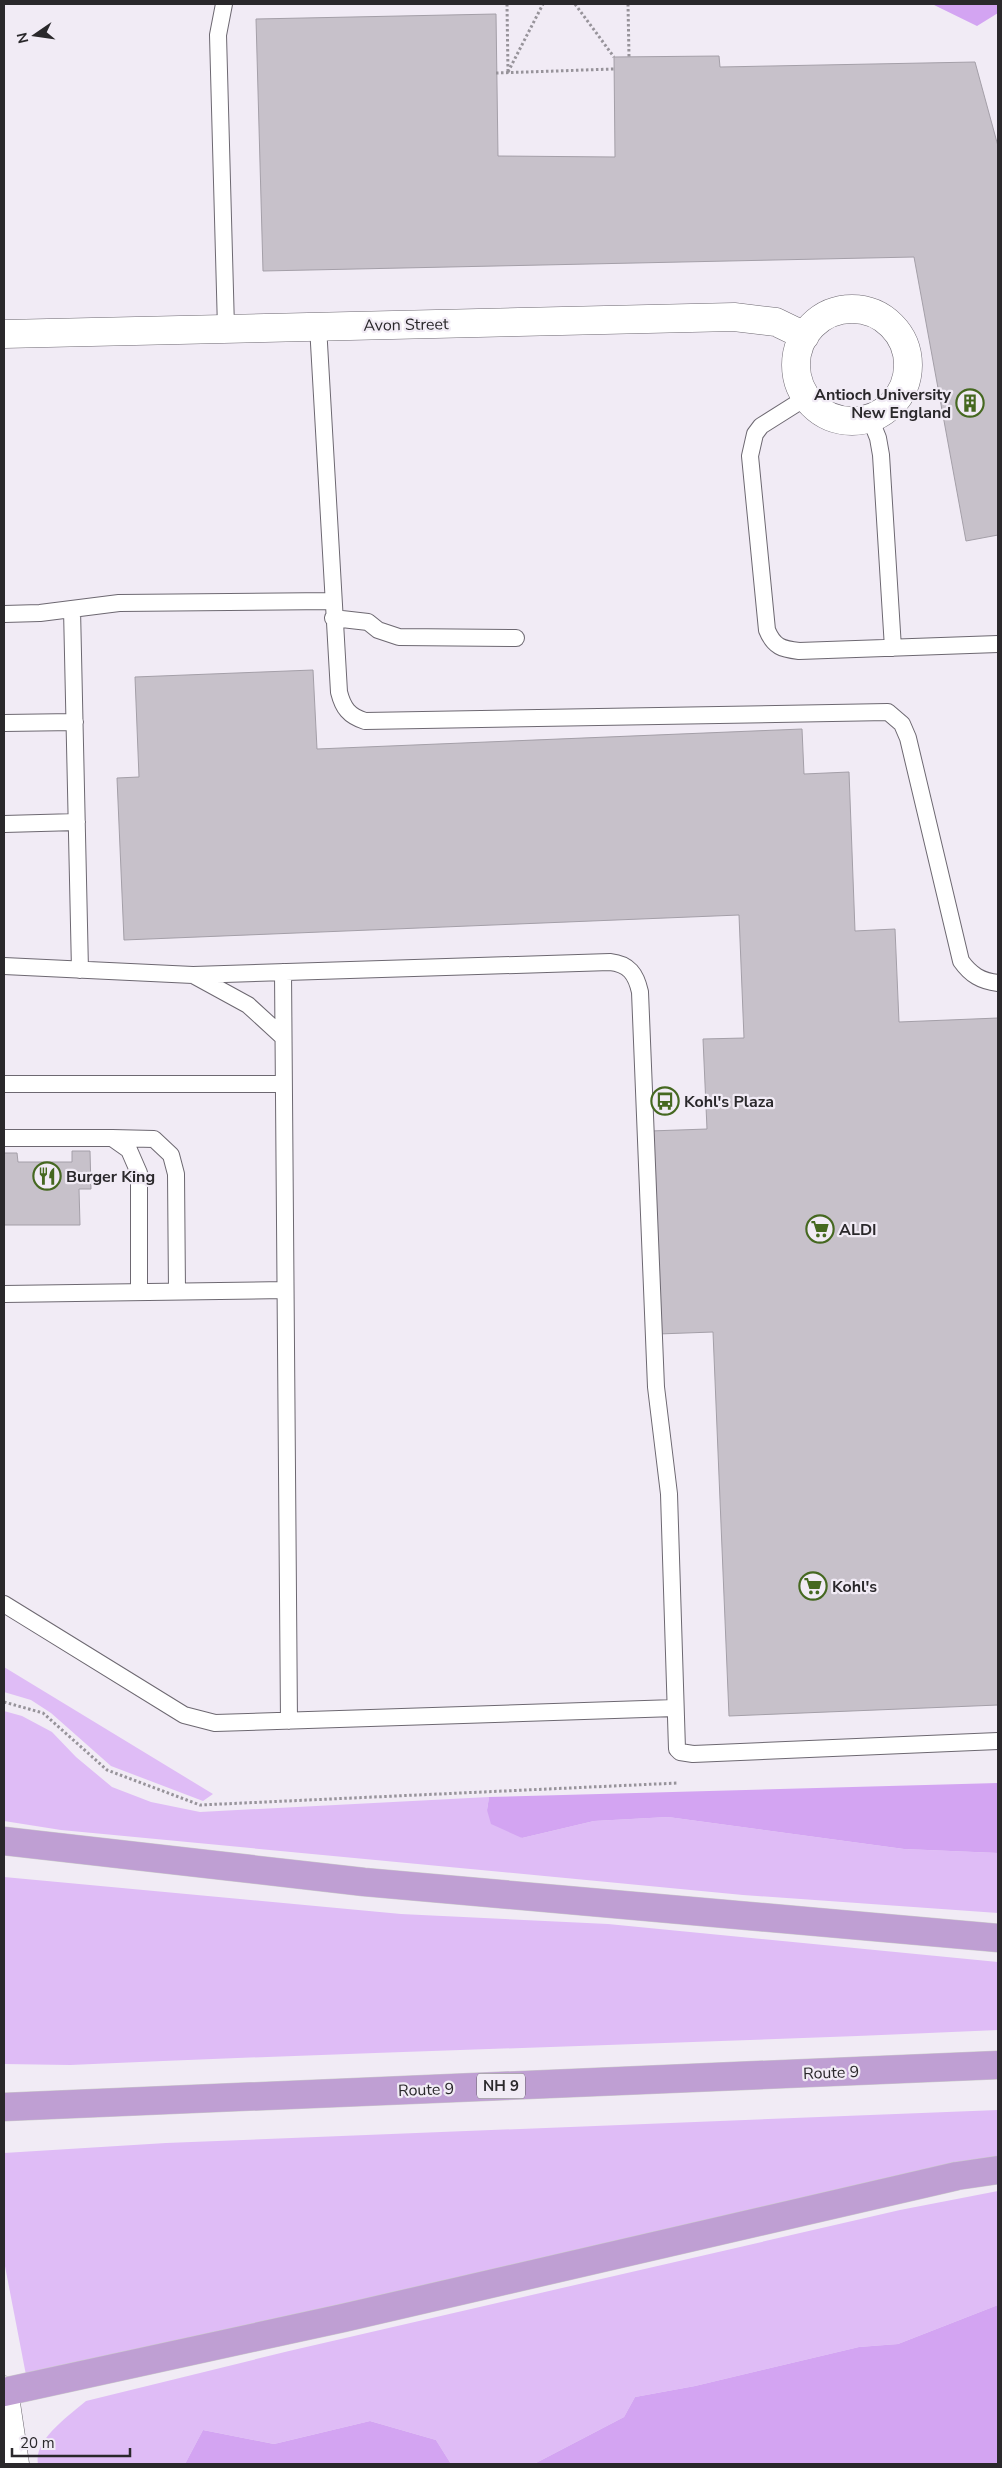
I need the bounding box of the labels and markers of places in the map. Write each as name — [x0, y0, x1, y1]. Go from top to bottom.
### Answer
place label: Antioch University New England — [814, 384, 952, 424]
building icon: Antioch University New England — [955, 388, 985, 418]
bus stop icon: Kohl's Plaza — [650, 1086, 680, 1116]
place label: Kohl's Plaza — [684, 1091, 774, 1113]
restaurant icon: Burger King — [32, 1161, 62, 1191]
place label: Burger King — [66, 1166, 155, 1188]
supermarket icon: ALDI — [805, 1214, 835, 1244]
place label: ALDI — [839, 1219, 877, 1241]
supermarket icon: Kohl's — [798, 1571, 828, 1601]
place label: Kohl's — [832, 1576, 877, 1598]

